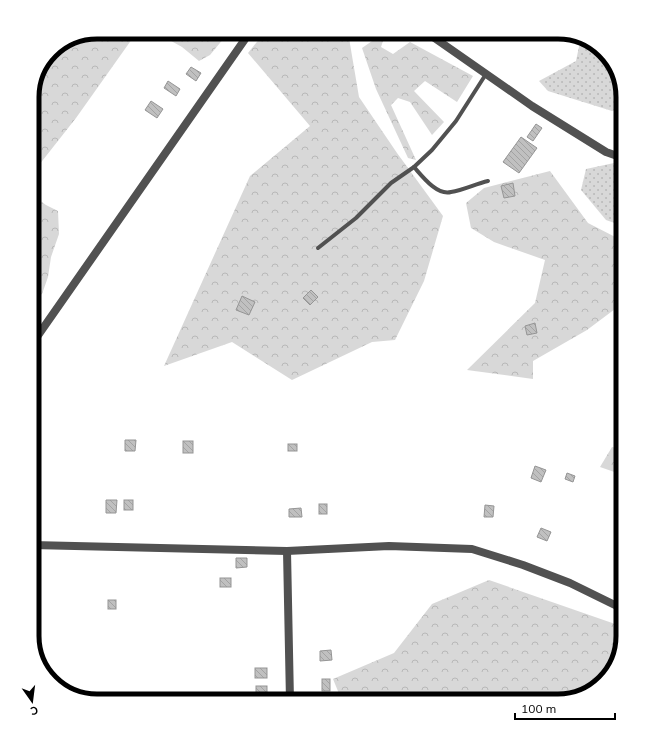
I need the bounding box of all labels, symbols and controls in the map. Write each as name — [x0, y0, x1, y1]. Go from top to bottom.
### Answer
north arrow — [12, 681, 52, 721]
scale bar — [515, 695, 615, 721]
text: 100 m — [521, 701, 556, 716]
text: С — [29, 703, 40, 719]

